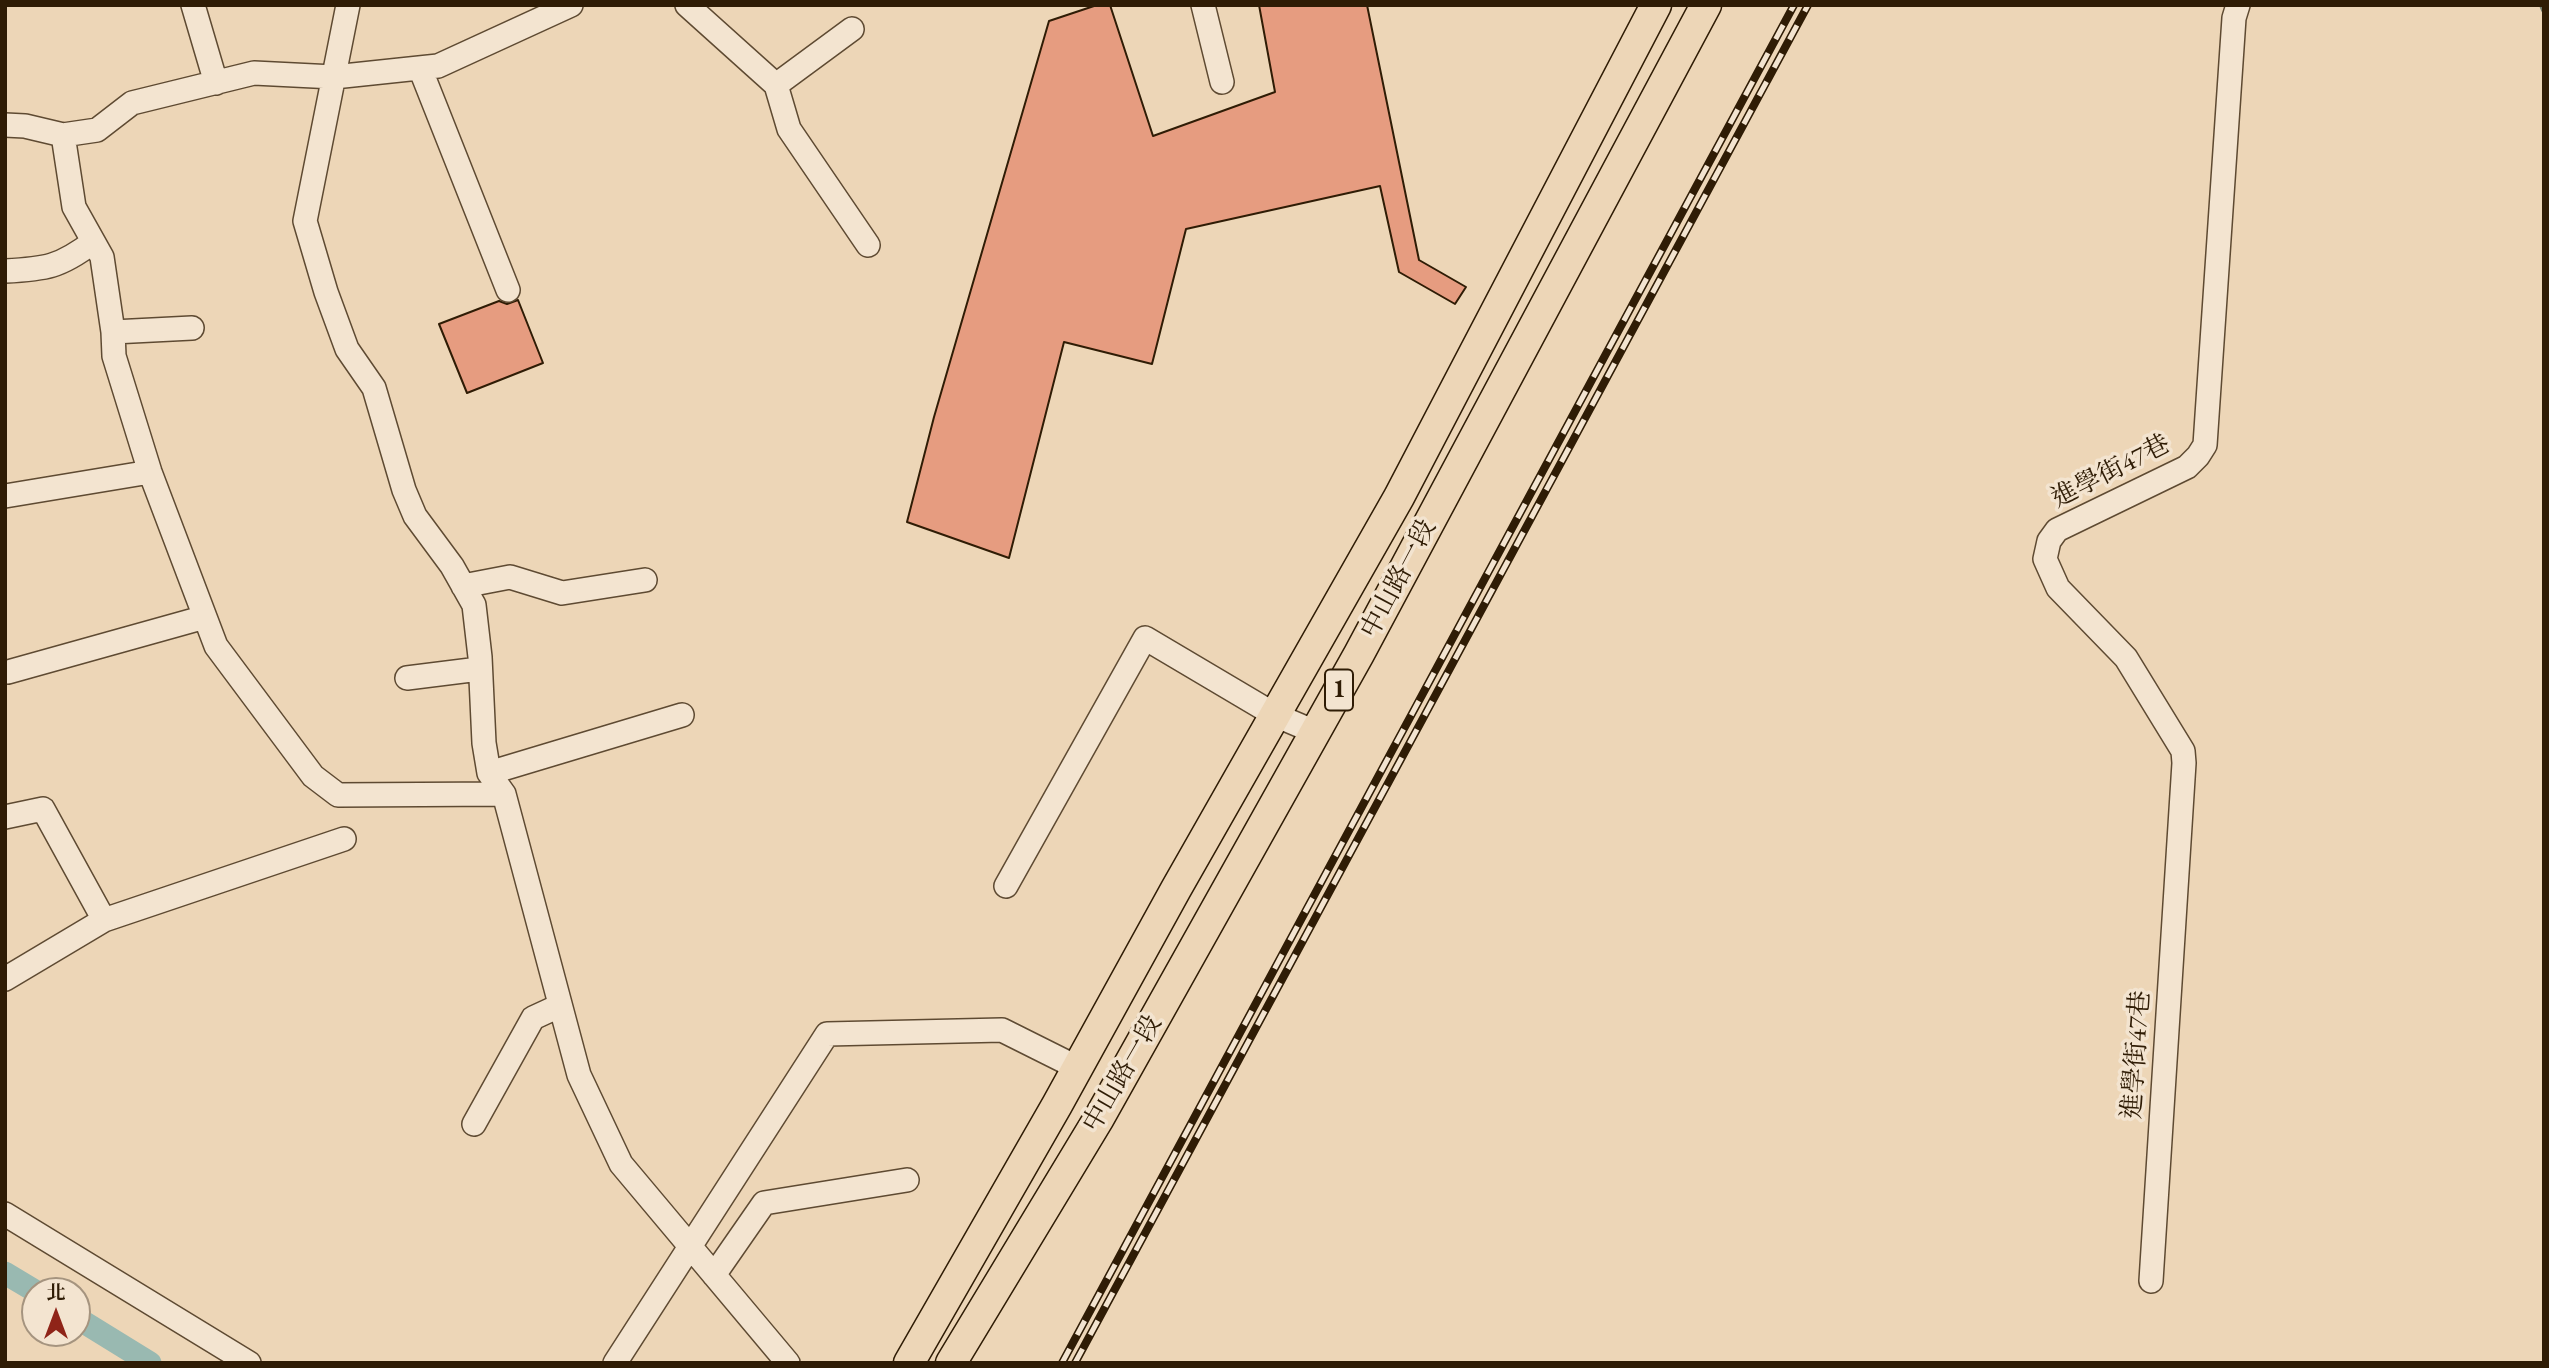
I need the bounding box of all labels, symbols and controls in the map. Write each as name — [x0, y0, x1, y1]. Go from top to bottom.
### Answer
street label: 進學街47巷 — [2046, 429, 2176, 515]
street label: 中山路一段 — [1355, 514, 1443, 644]
road number: 1 — [1325, 670, 1353, 710]
street label: 進學街47巷 — [2117, 990, 2157, 1120]
street label: 中山路一段 — [1077, 1010, 1169, 1138]
north arrow — [21, 1277, 91, 1347]
text: 北 — [46, 1280, 66, 1305]

